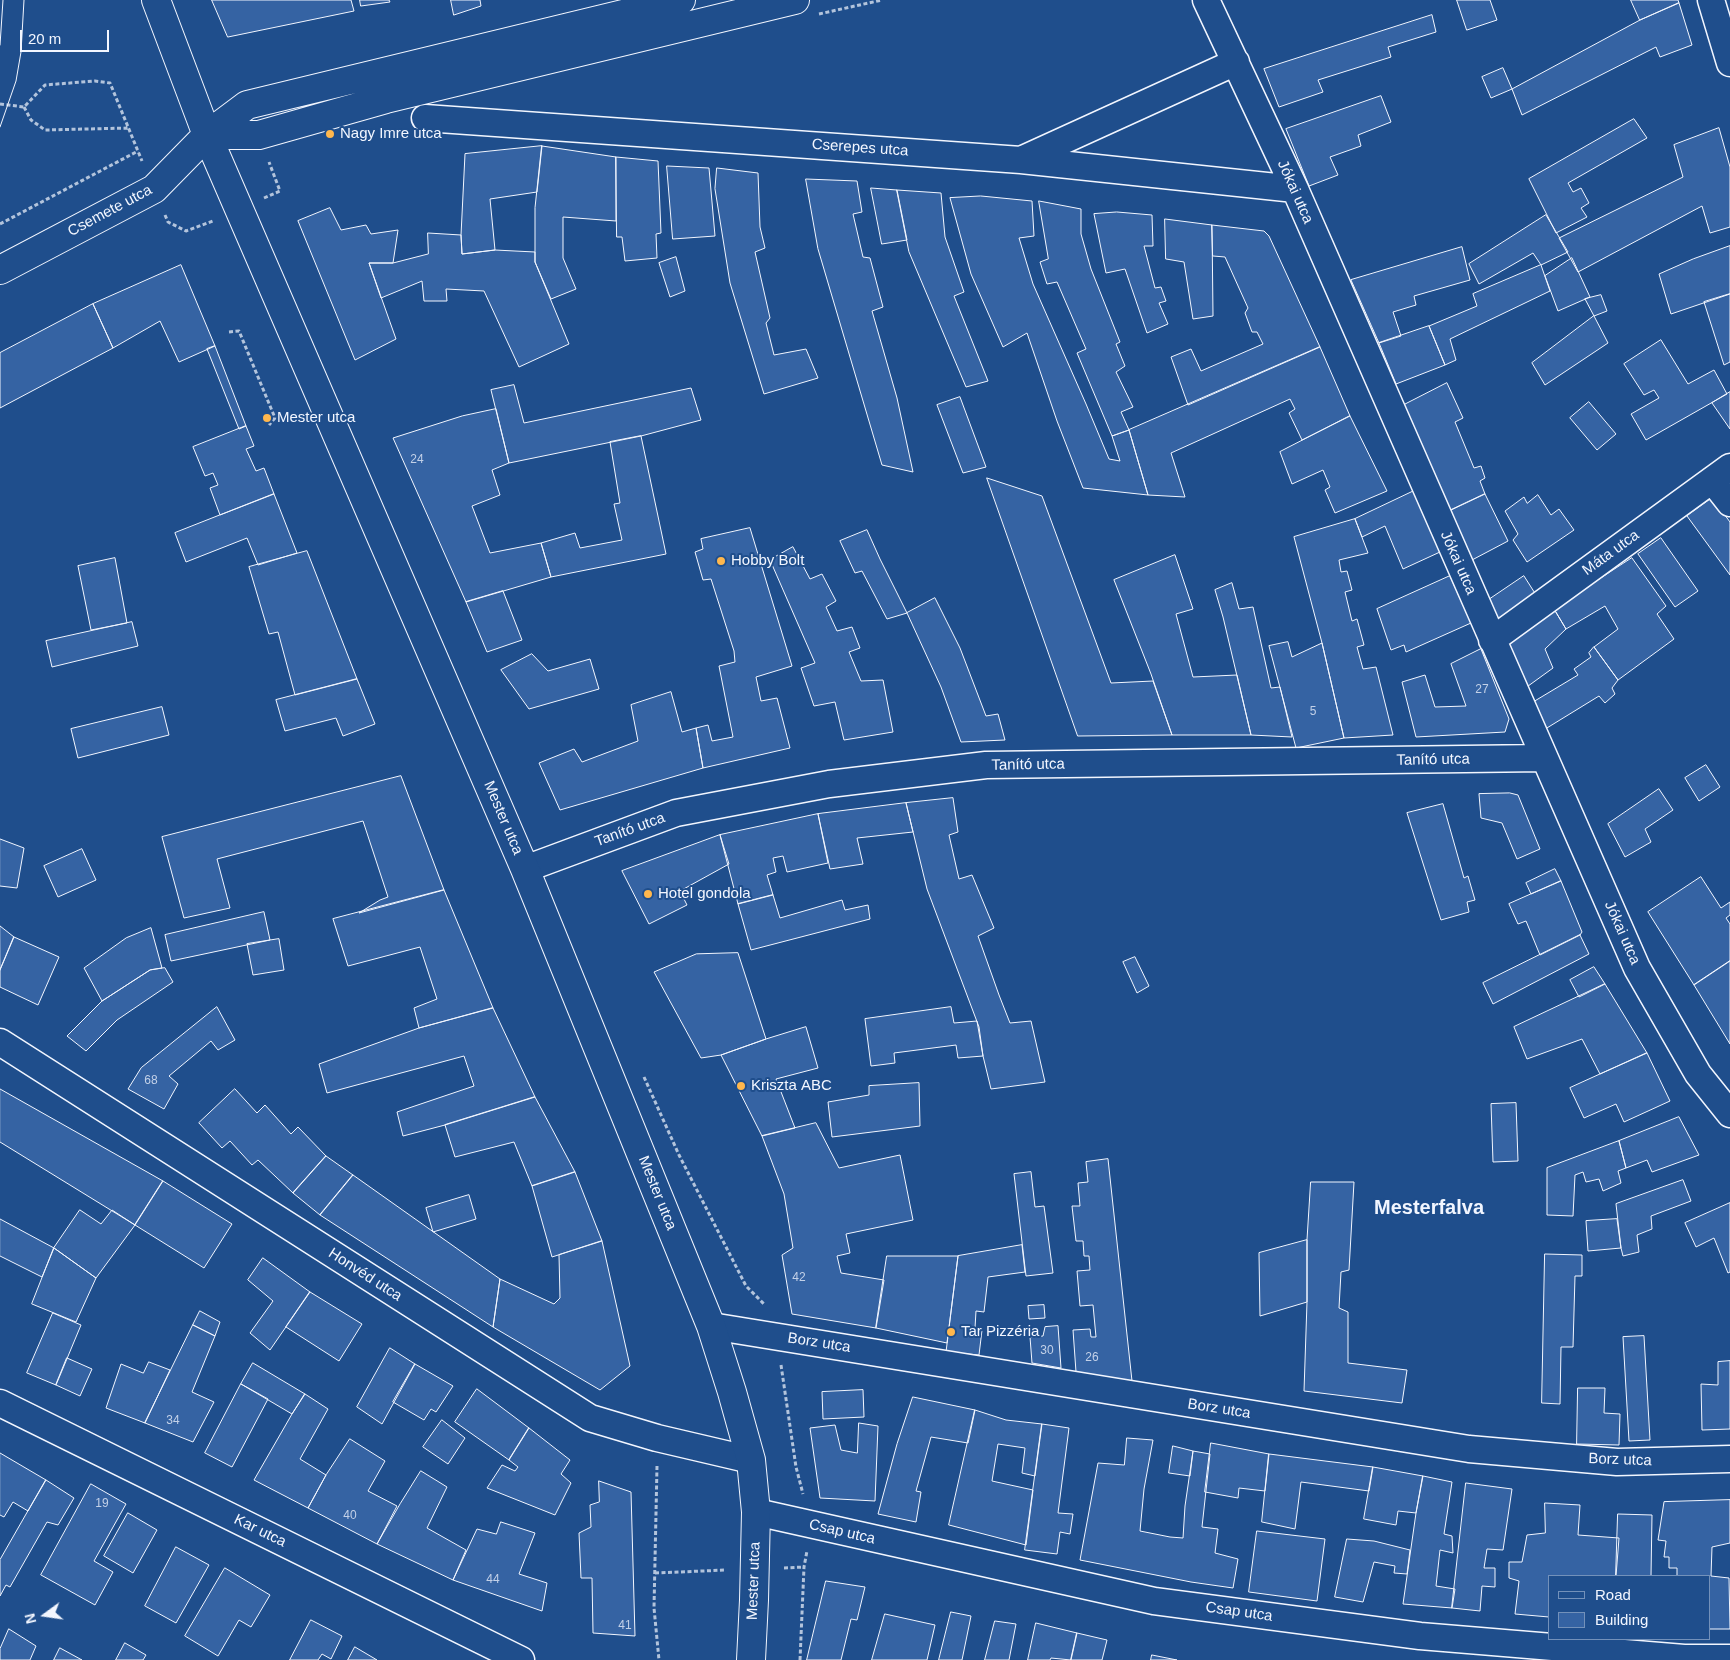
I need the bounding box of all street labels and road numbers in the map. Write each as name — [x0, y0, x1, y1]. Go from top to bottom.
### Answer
street label: Cserepes utca — [811, 136, 909, 160]
street label: Jókai utca — [1273, 157, 1317, 227]
street label: Csemete utca — [65, 181, 155, 241]
street label: Máta utca — [1579, 526, 1643, 580]
street label: Jókai utca — [1436, 528, 1480, 598]
street label: Tanító utca — [1396, 750, 1470, 770]
street label: Tanító utca — [991, 755, 1065, 775]
street label: Mester utca — [479, 778, 527, 858]
street label: Tanító utca — [592, 809, 668, 851]
street label: Jókai utca — [1600, 898, 1644, 968]
street label: Mester utca — [634, 1153, 680, 1233]
street label: Honvéd utca — [325, 1245, 405, 1305]
street label: Borz utca — [786, 1329, 852, 1357]
street label: Borz utca — [1186, 1395, 1252, 1423]
street label: Borz utca — [1588, 1450, 1652, 1470]
street label: Kar utca — [231, 1511, 289, 1551]
street label: Csap utca — [807, 1516, 877, 1548]
street label: Mester utca — [744, 1542, 764, 1620]
street label: Csap utca — [1204, 1598, 1274, 1626]

